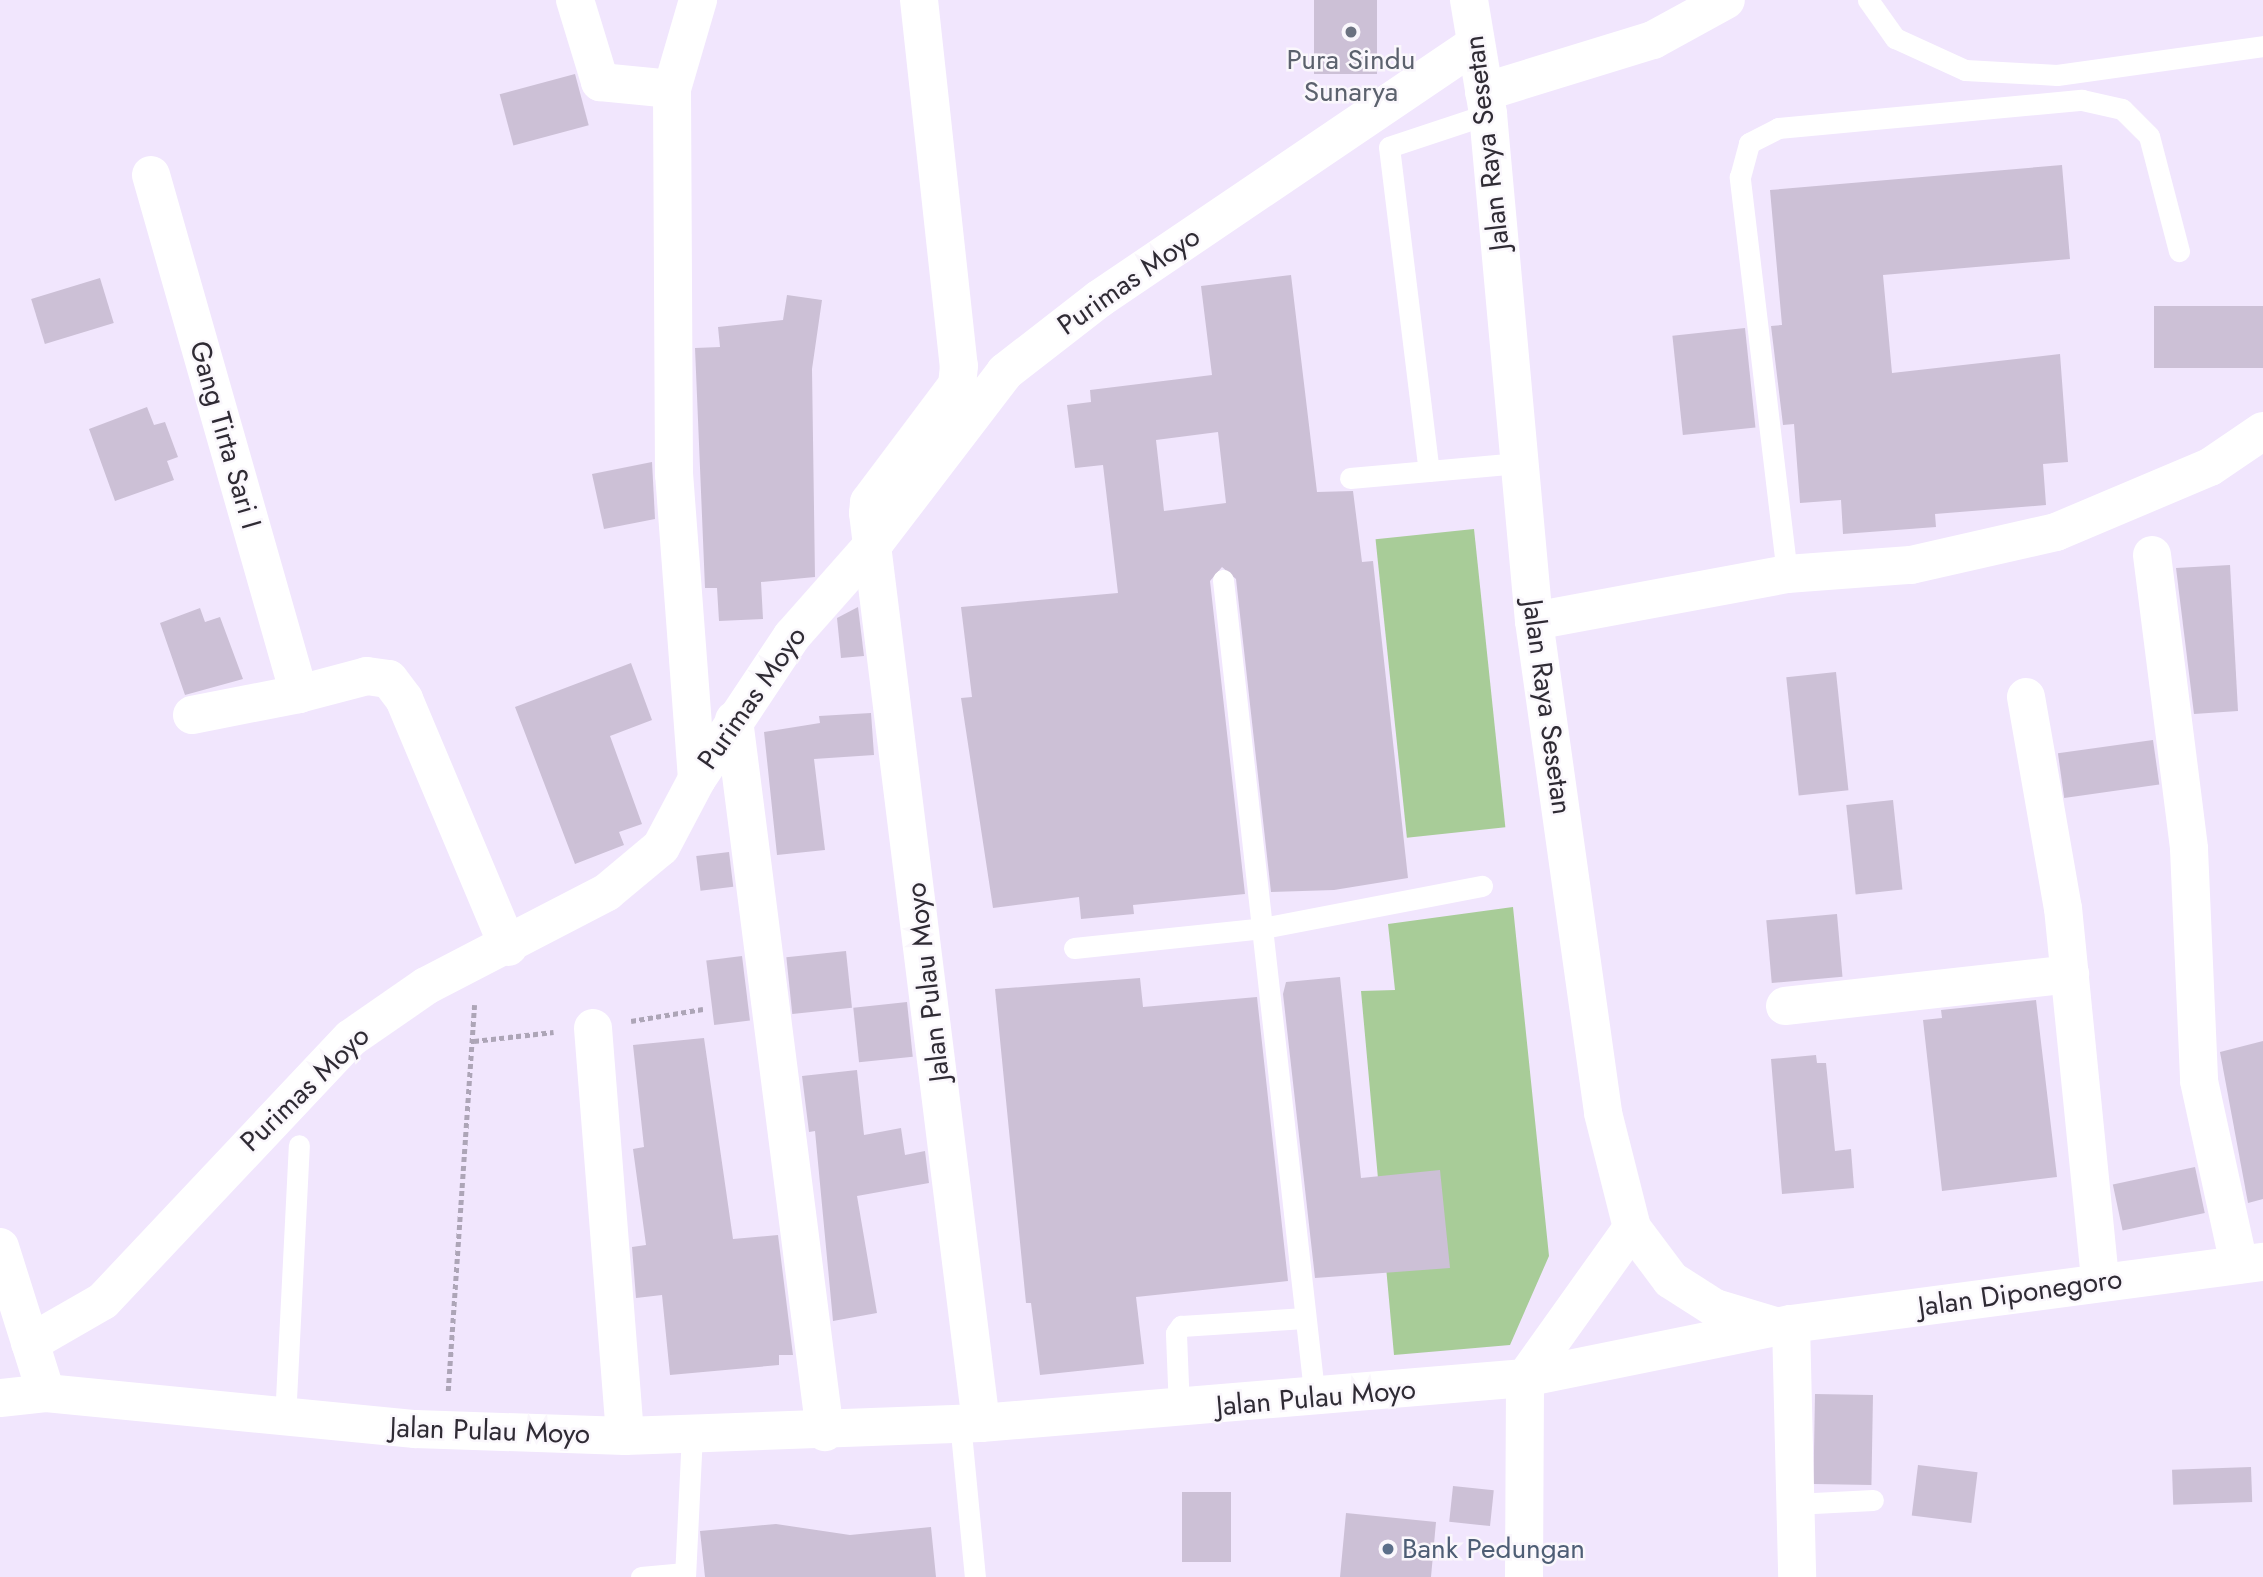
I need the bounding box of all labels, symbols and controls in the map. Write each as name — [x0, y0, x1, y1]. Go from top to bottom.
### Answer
marker: Pura Sindu Sunarya — [1343, 24, 1359, 40]
street label: Jalan Raya Sesetan — [1457, 33, 1517, 253]
place label: Pura Sindu Sunarya — [1287, 43, 1415, 109]
street label: Purimas Moyo — [1051, 220, 1207, 342]
street label: Gang Tirta Sari I — [182, 337, 268, 533]
street label: Jalan Raya Sesetan — [1515, 597, 1579, 817]
street label: Purimas Moyo — [691, 620, 813, 776]
street label: Jalan Pulau Moyo — [899, 880, 957, 1084]
street label: Purimas Moyo — [234, 1019, 376, 1159]
street label: Jalan Diponegoro — [1916, 1262, 2124, 1324]
street label: Jalan Pulau Moyo — [1215, 1373, 1417, 1423]
street label: Jalan Pulau Moyo — [389, 1411, 591, 1451]
place label: Bank Pedungan — [1402, 1532, 1585, 1566]
marker: Bank Pedungan — [1380, 1541, 1396, 1557]

